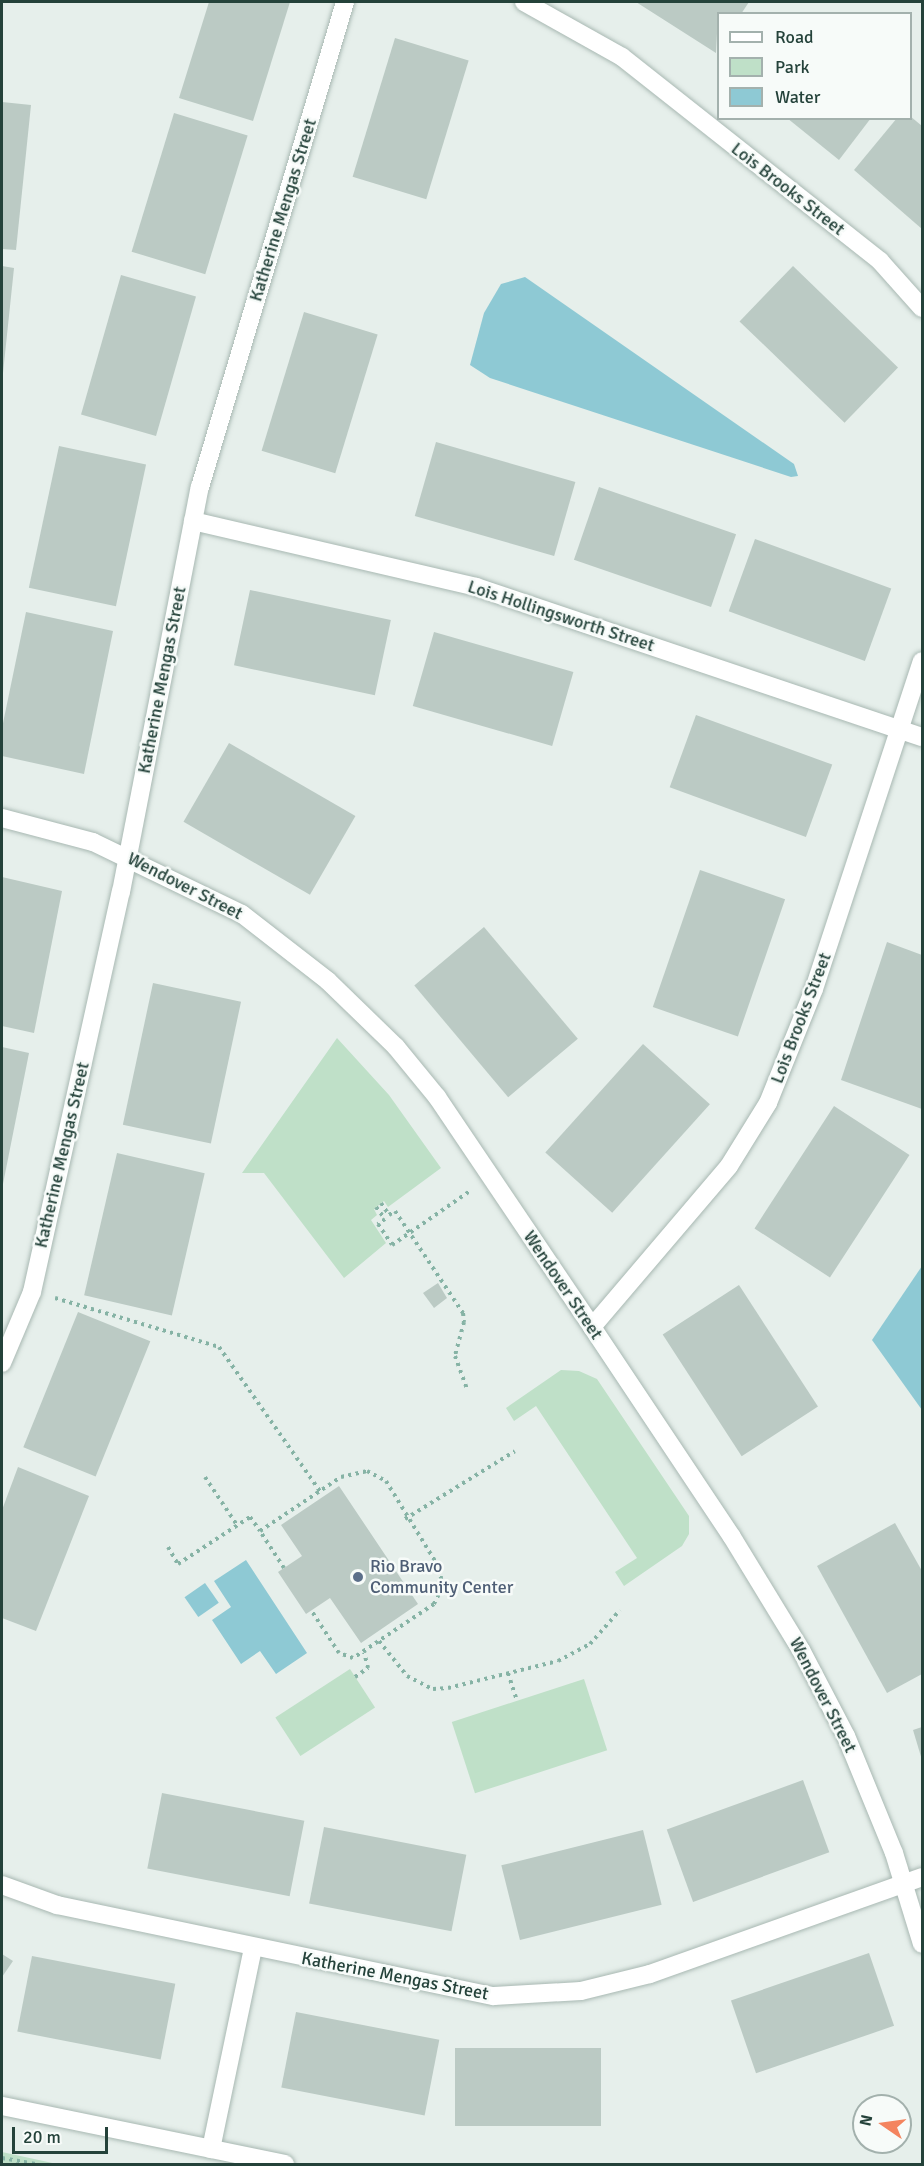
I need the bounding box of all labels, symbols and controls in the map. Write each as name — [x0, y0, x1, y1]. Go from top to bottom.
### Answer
legend — [717, 12, 912, 120]
text: Road — [775, 26, 814, 48]
text: Park — [775, 56, 810, 78]
text: Water — [775, 86, 820, 108]
street label: Katherine Mengas Street — [245, 116, 321, 304]
street label: Lois Brooks Street — [727, 138, 849, 240]
street label: Lois Hollingsworth Street — [465, 576, 657, 656]
street label: Katherine Mengas Street — [133, 585, 191, 775]
street label: Wendover Street — [124, 848, 246, 924]
street label: Lois Brooks Street — [766, 950, 836, 1086]
street label: Katherine Mengas Street — [30, 1060, 94, 1250]
street label: Wendover Street — [519, 1226, 607, 1344]
place label: Rio Bravo Community Center — [370, 1556, 513, 1598]
marker: Rio Bravo Community Center — [351, 1570, 365, 1584]
street label: Wendover Street — [785, 1634, 861, 1756]
street label: Katherine Mengas Street — [300, 1947, 490, 2005]
north arrow — [852, 2094, 912, 2154]
text: N — [855, 2113, 877, 2128]
scale bar — [15, 2115, 111, 2153]
text: 20 m — [23, 2126, 61, 2148]

